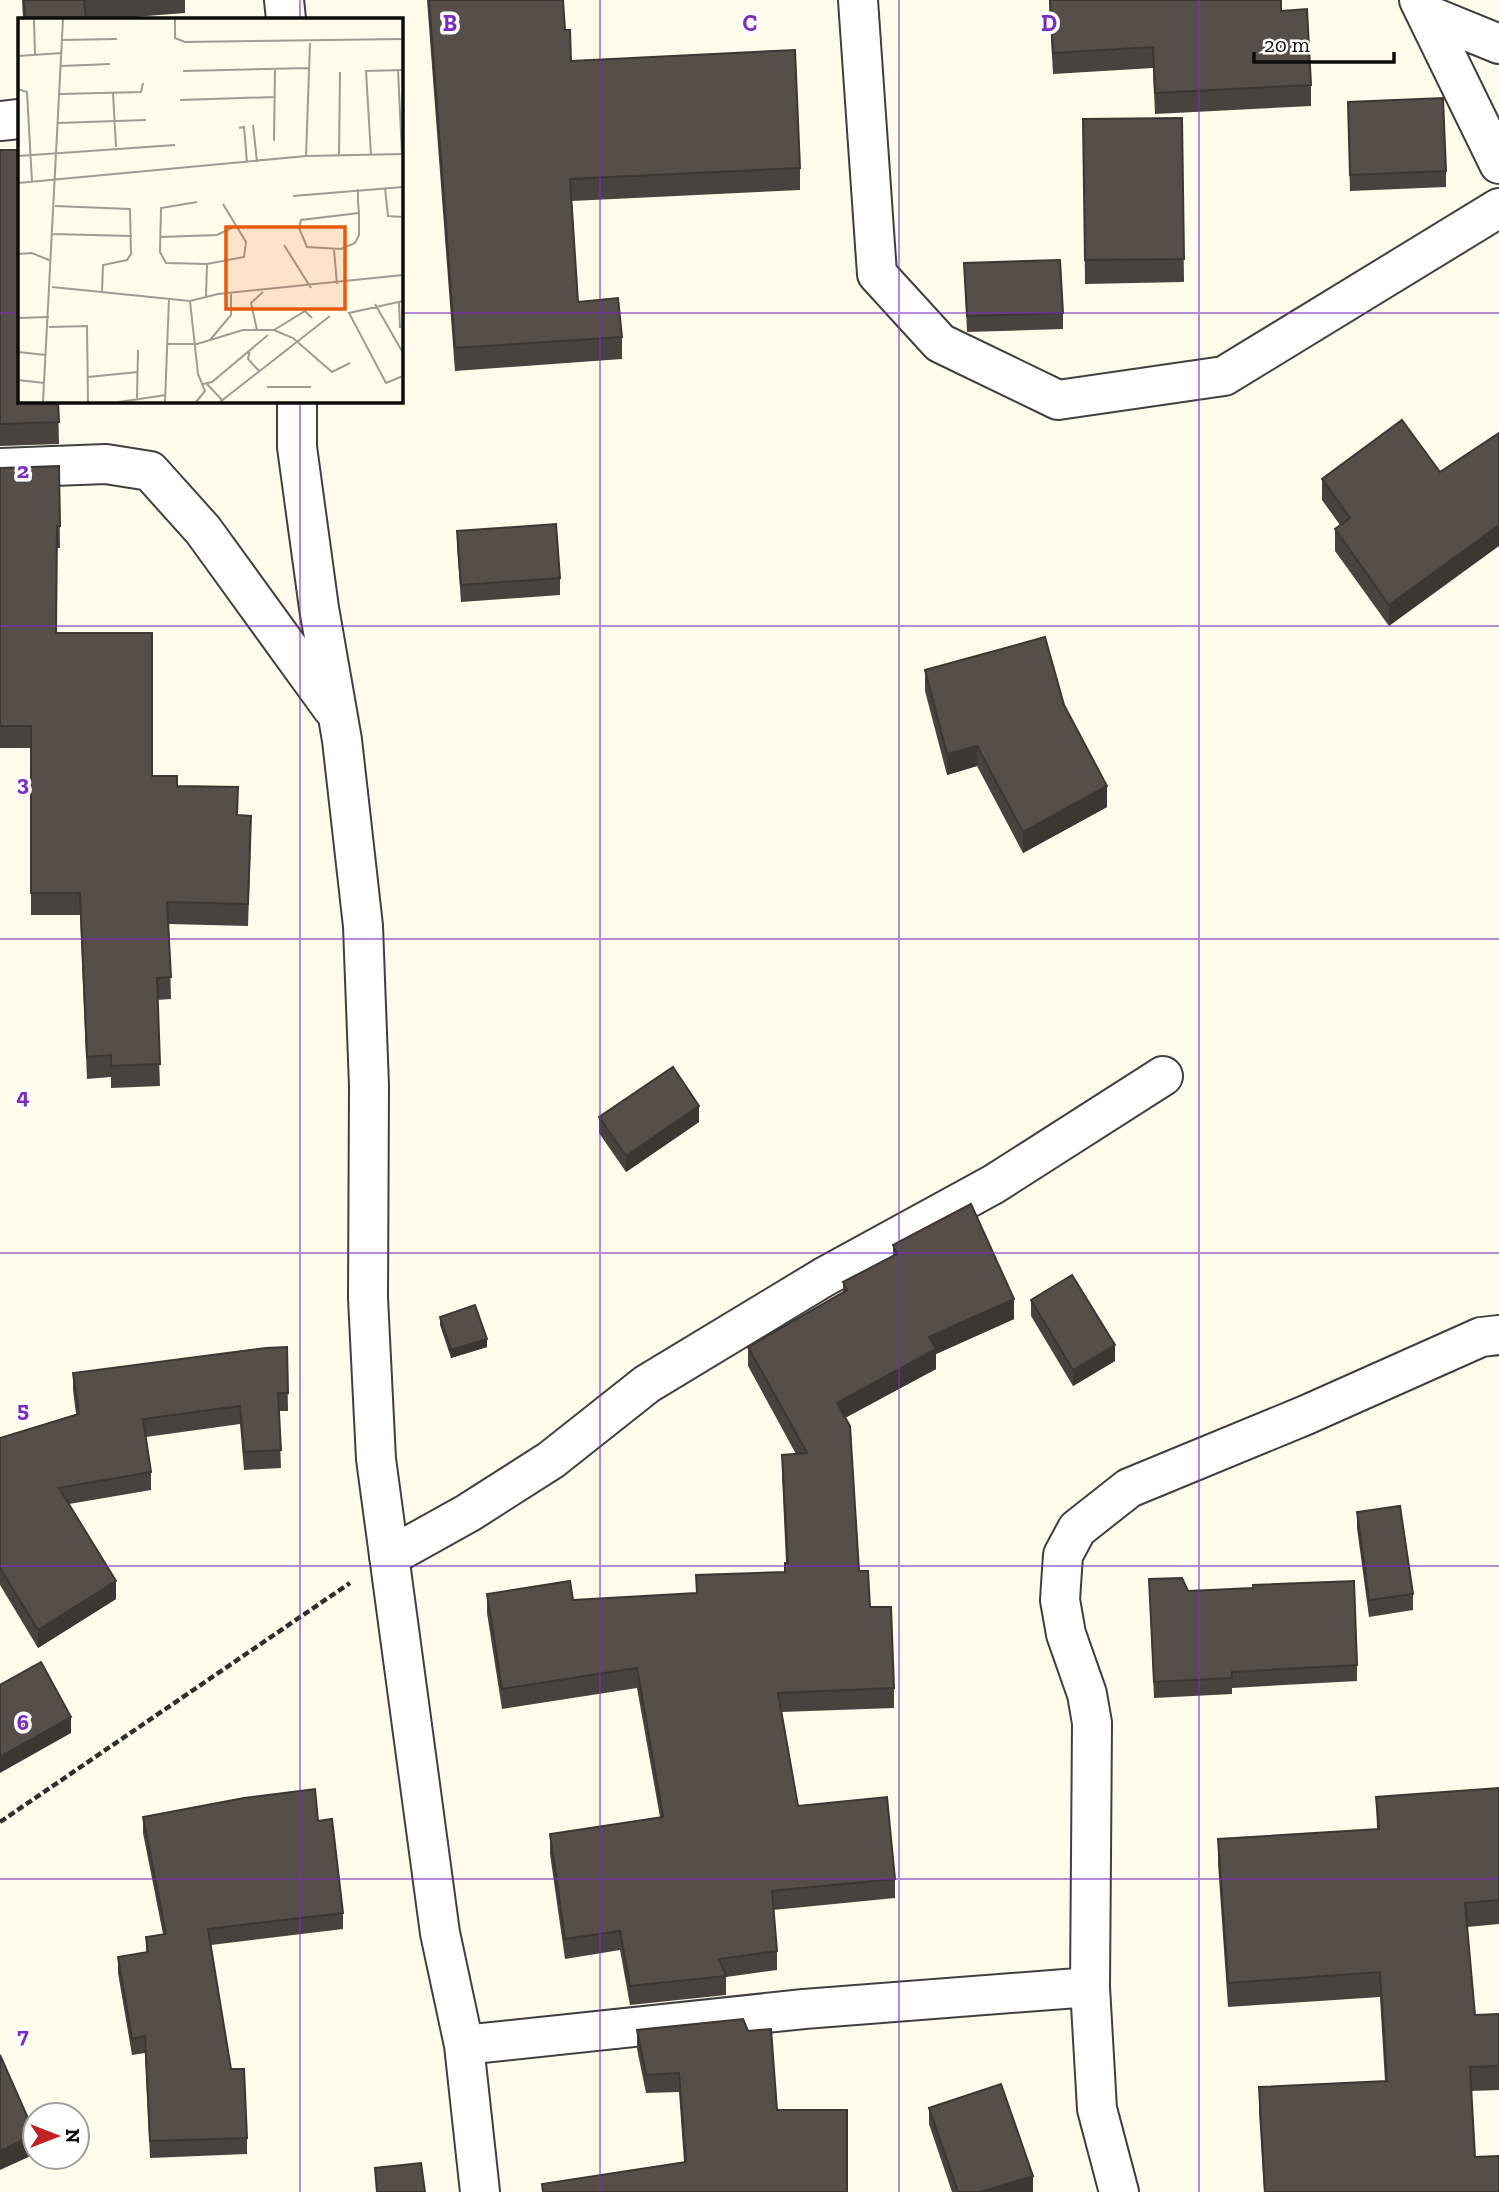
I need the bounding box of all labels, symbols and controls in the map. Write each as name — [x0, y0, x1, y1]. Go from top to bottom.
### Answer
text: B — [443, 9, 457, 37]
text: C — [743, 9, 757, 37]
text: D — [1041, 9, 1057, 37]
inset map — [18, 18, 402, 402]
scale bar — [1254, 21, 1394, 65]
text: 20 m — [1264, 32, 1310, 57]
text: 2 — [17, 456, 29, 484]
text: 3 — [17, 769, 29, 797]
text: 4 — [16, 1082, 30, 1110]
text: 5 — [17, 1395, 29, 1423]
text: 6 — [17, 1708, 29, 1736]
text: 7 — [17, 2021, 29, 2049]
north arrow — [21, 2101, 91, 2171]
text: N — [61, 2129, 84, 2143]

